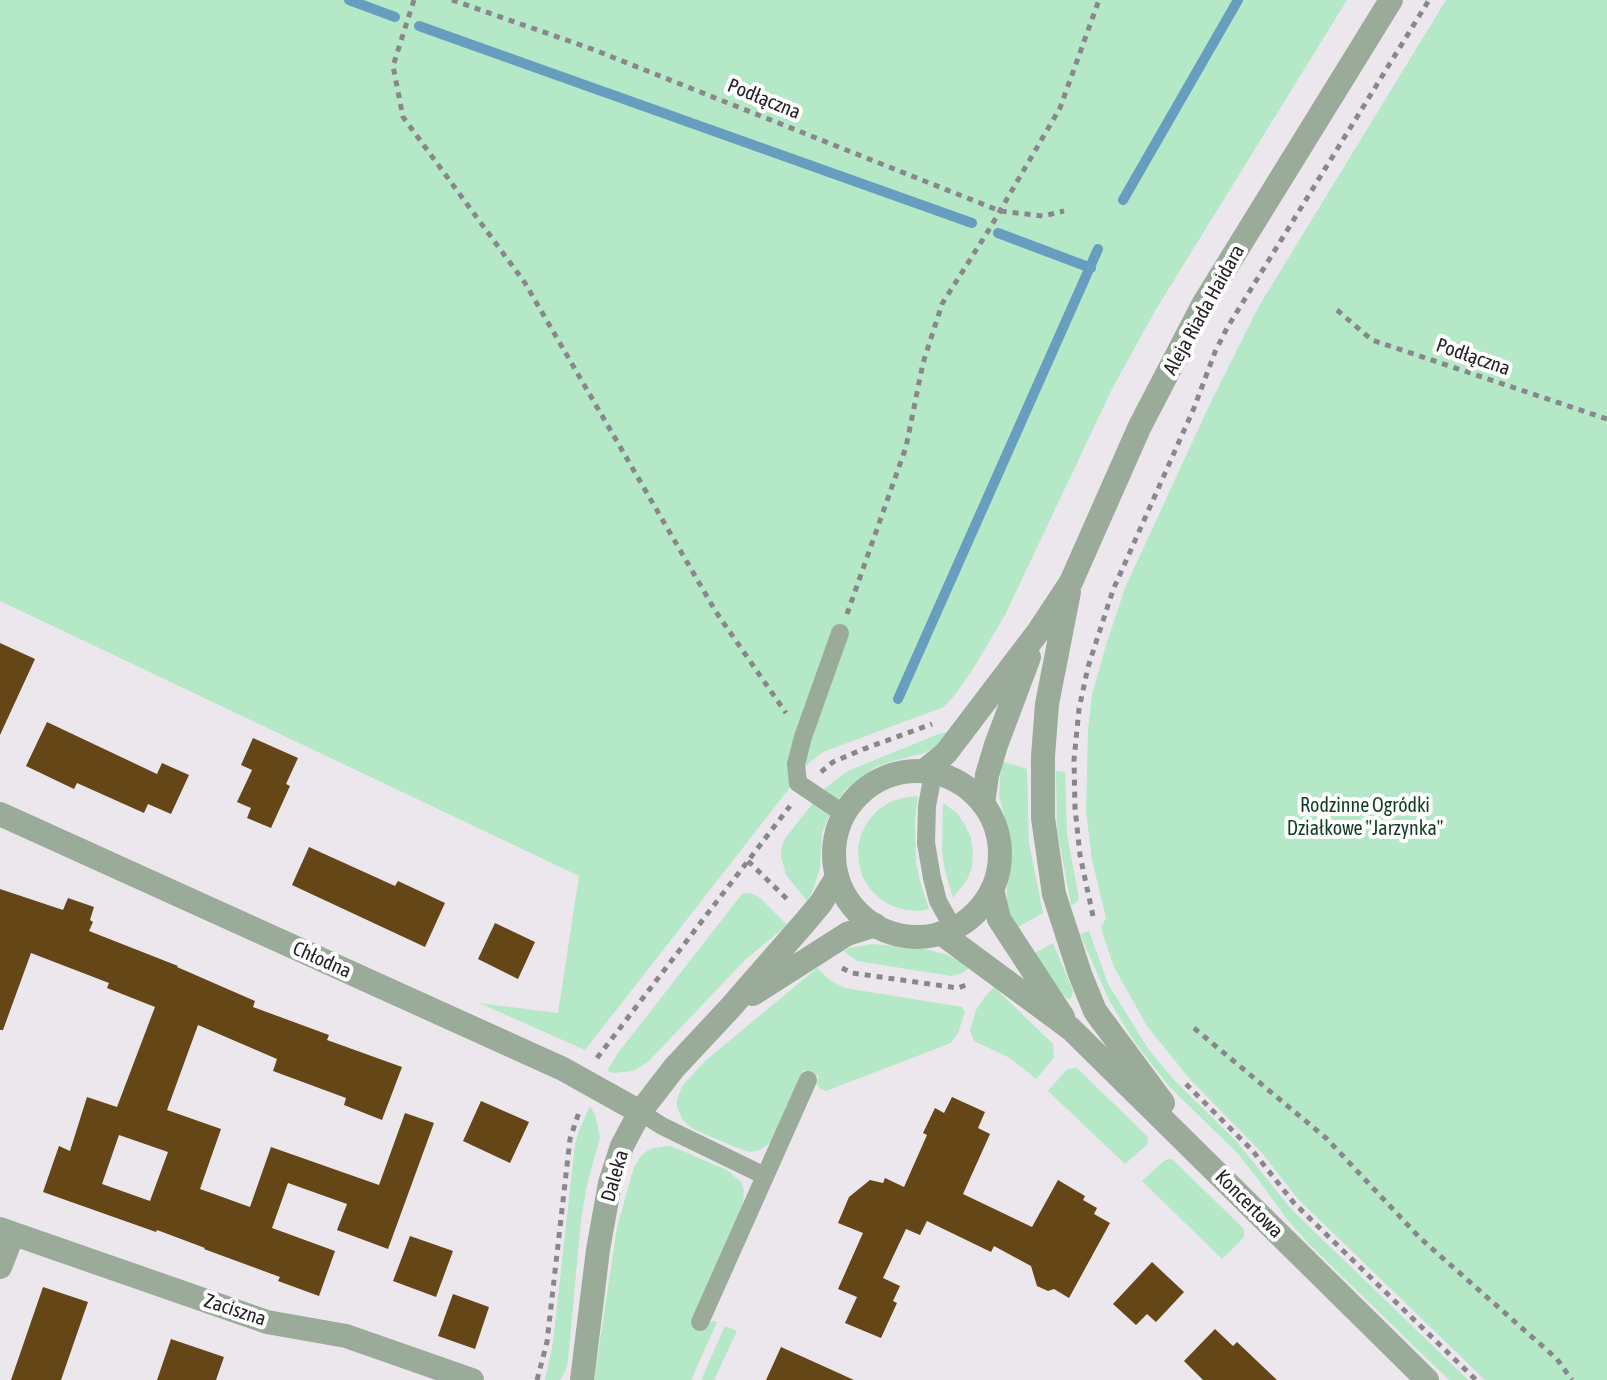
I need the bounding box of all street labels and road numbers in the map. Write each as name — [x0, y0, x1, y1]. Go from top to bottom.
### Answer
street label: Podłączna — [724, 74, 804, 124]
street label: Aleja Riada Haidara — [1158, 241, 1250, 379]
street label: Podłączna — [1433, 333, 1513, 381]
street label: Chłodna — [289, 936, 355, 984]
street label: Daleka — [596, 1147, 634, 1205]
street label: Koncertowa — [1210, 1165, 1288, 1243]
street label: Zaciszna — [201, 1289, 269, 1331]

